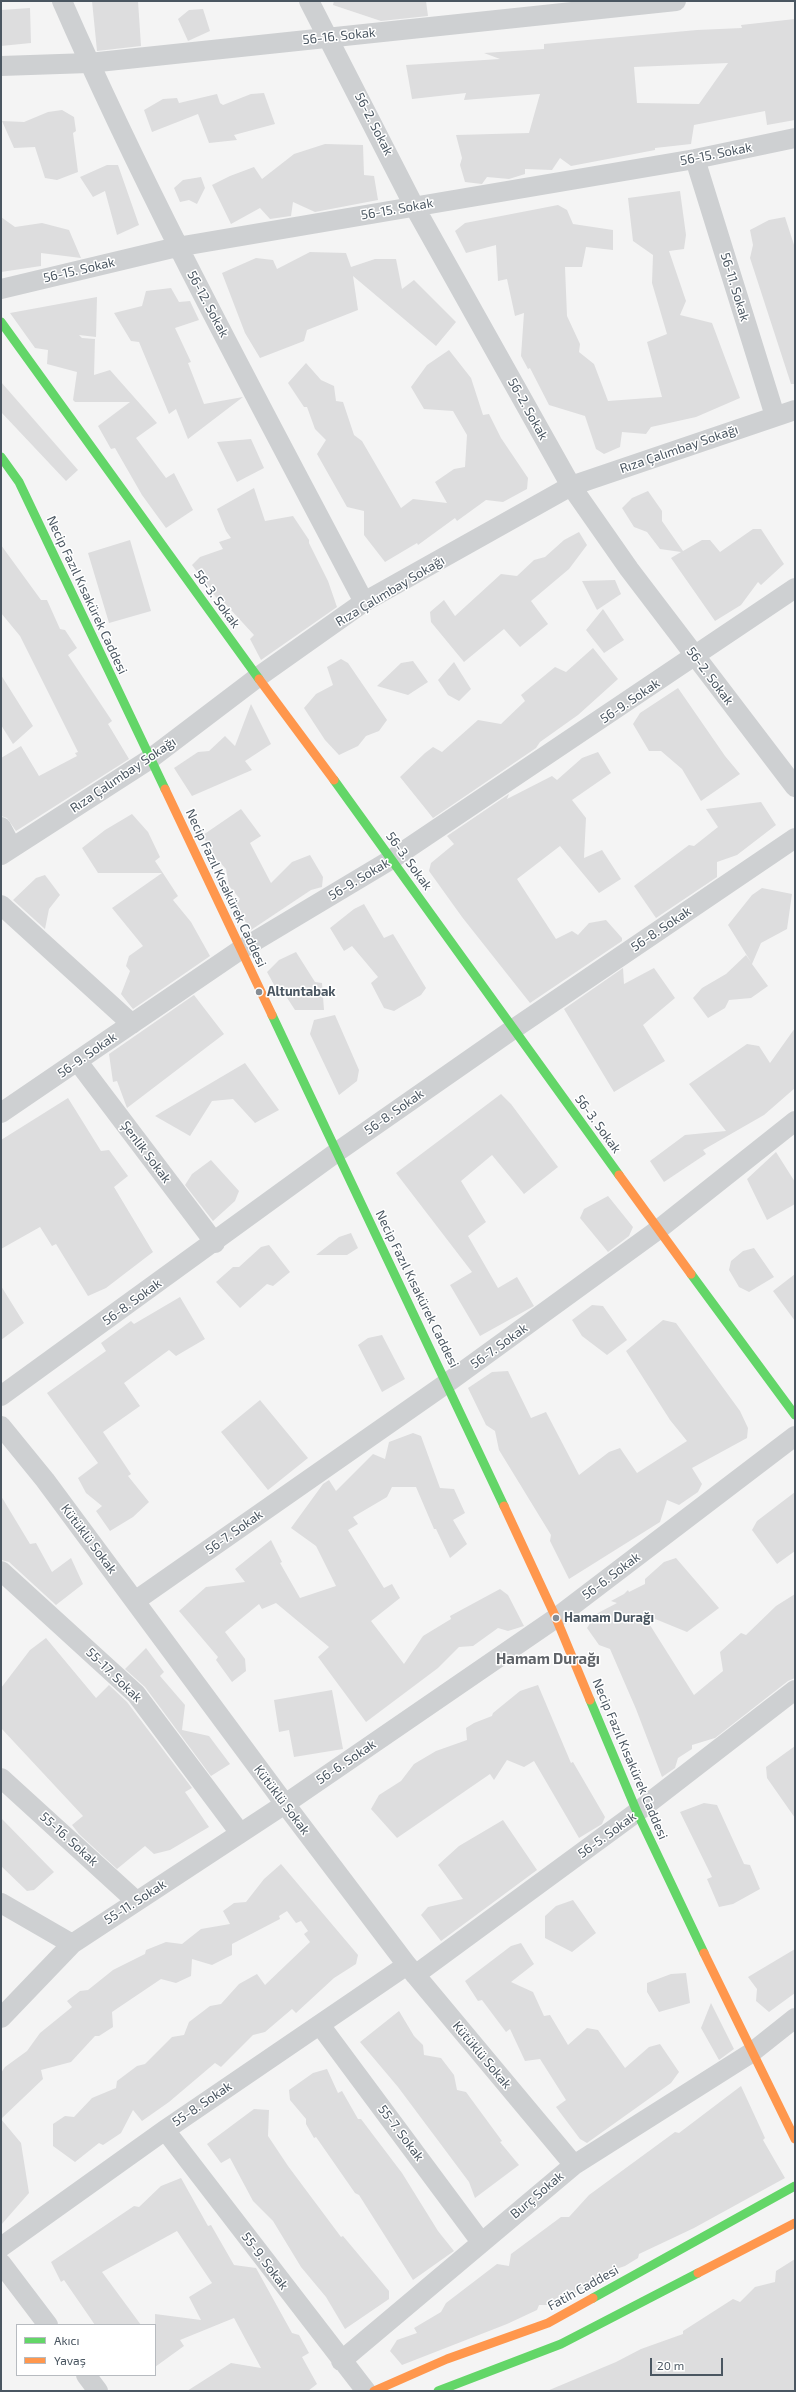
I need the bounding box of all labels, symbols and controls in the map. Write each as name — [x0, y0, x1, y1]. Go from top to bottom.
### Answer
street label: 56-16. Sokak — [302, 24, 376, 48]
street label: 56-2. Sokak — [352, 90, 396, 158]
street label: 56-15. Sokak — [679, 139, 753, 169]
street label: 56-15. Sokak — [360, 195, 434, 223]
street label: 56-11. Sokak — [717, 251, 753, 323]
street label: 56-15. Sokak — [42, 254, 116, 286]
street label: 56-12. Sokak — [184, 268, 232, 340]
street label: 56-2. Sokak — [505, 375, 551, 443]
street label: Rıza Çalımbay Sokağı — [618, 421, 740, 477]
street label: Necip Fazıl Kısakürek Caddesi — [43, 513, 131, 677]
street label: Rıza Çalımbay Sokağı — [333, 552, 447, 630]
street label: 56-3. Sokak — [191, 567, 243, 631]
street label: 56-2. Sokak — [683, 644, 737, 708]
street label: 56-9. Sokak — [597, 675, 663, 727]
street label: Rıza Çalımbay Sokağı — [67, 734, 179, 816]
street label: Necip Fazıl Kısakürek Caddesi — [182, 806, 270, 970]
street label: 56-3. Sokak — [383, 829, 435, 893]
street label: 56-9. Sokak — [326, 855, 392, 903]
street label: 56-8. Sokak — [628, 903, 694, 955]
place label: Altuntabak — [267, 984, 336, 1000]
marker: Altuntabak — [254, 987, 264, 997]
street label: 56-9. Sokak — [54, 1029, 120, 1081]
street label: 56-8. Sokak — [361, 1086, 427, 1138]
street label: 56-3. Sokak — [572, 1092, 624, 1156]
street label: Şenlik Sokak — [118, 1118, 174, 1186]
street label: Necip Fazıl Kısakürek Caddesi — [372, 1208, 462, 1370]
street label: 56-8. Sokak — [99, 1275, 165, 1329]
street label: 56-7. Sokak — [467, 1320, 531, 1372]
street label: Kütüklü Sokak — [58, 1501, 120, 1577]
street label: 56-7. Sokak — [202, 1506, 266, 1558]
street label: 56-6. Sokak — [579, 1549, 643, 1603]
place label: Hamam Durağı — [564, 1610, 654, 1626]
marker: Hamam Durağı — [551, 1613, 561, 1623]
street label: 55-17. Sokak — [83, 1645, 145, 1705]
district label: Hamam Durağı — [496, 1650, 600, 1668]
street label: Necip Fazıl Kısakürek Caddesi — [589, 1676, 671, 1842]
street label: 56-6. Sokak — [313, 1736, 379, 1788]
street label: Kütüklü Sokak — [251, 1762, 313, 1838]
street label: 55-16. Sokak — [37, 1809, 101, 1869]
street label: 56-5. Sokak — [575, 1809, 639, 1861]
street label: 55-11. Sokak — [101, 1876, 169, 1928]
street label: Kütüklü Sokak — [449, 2018, 515, 2092]
street label: 55-8. Sokak — [169, 2078, 235, 2130]
street label: 55-7. Sokak — [375, 2102, 427, 2164]
street label: Burç Sokak — [507, 2168, 567, 2222]
street label: 55-9. Sokak — [238, 2229, 292, 2293]
street label: Fatih Caddesi — [545, 2262, 621, 2314]
legend — [16, 2324, 156, 2376]
text: Akıcı — [54, 2333, 79, 2347]
scale bar — [652, 2350, 725, 2376]
text: Yavaş — [54, 2353, 86, 2367]
text: 20 m — [657, 2358, 684, 2372]

